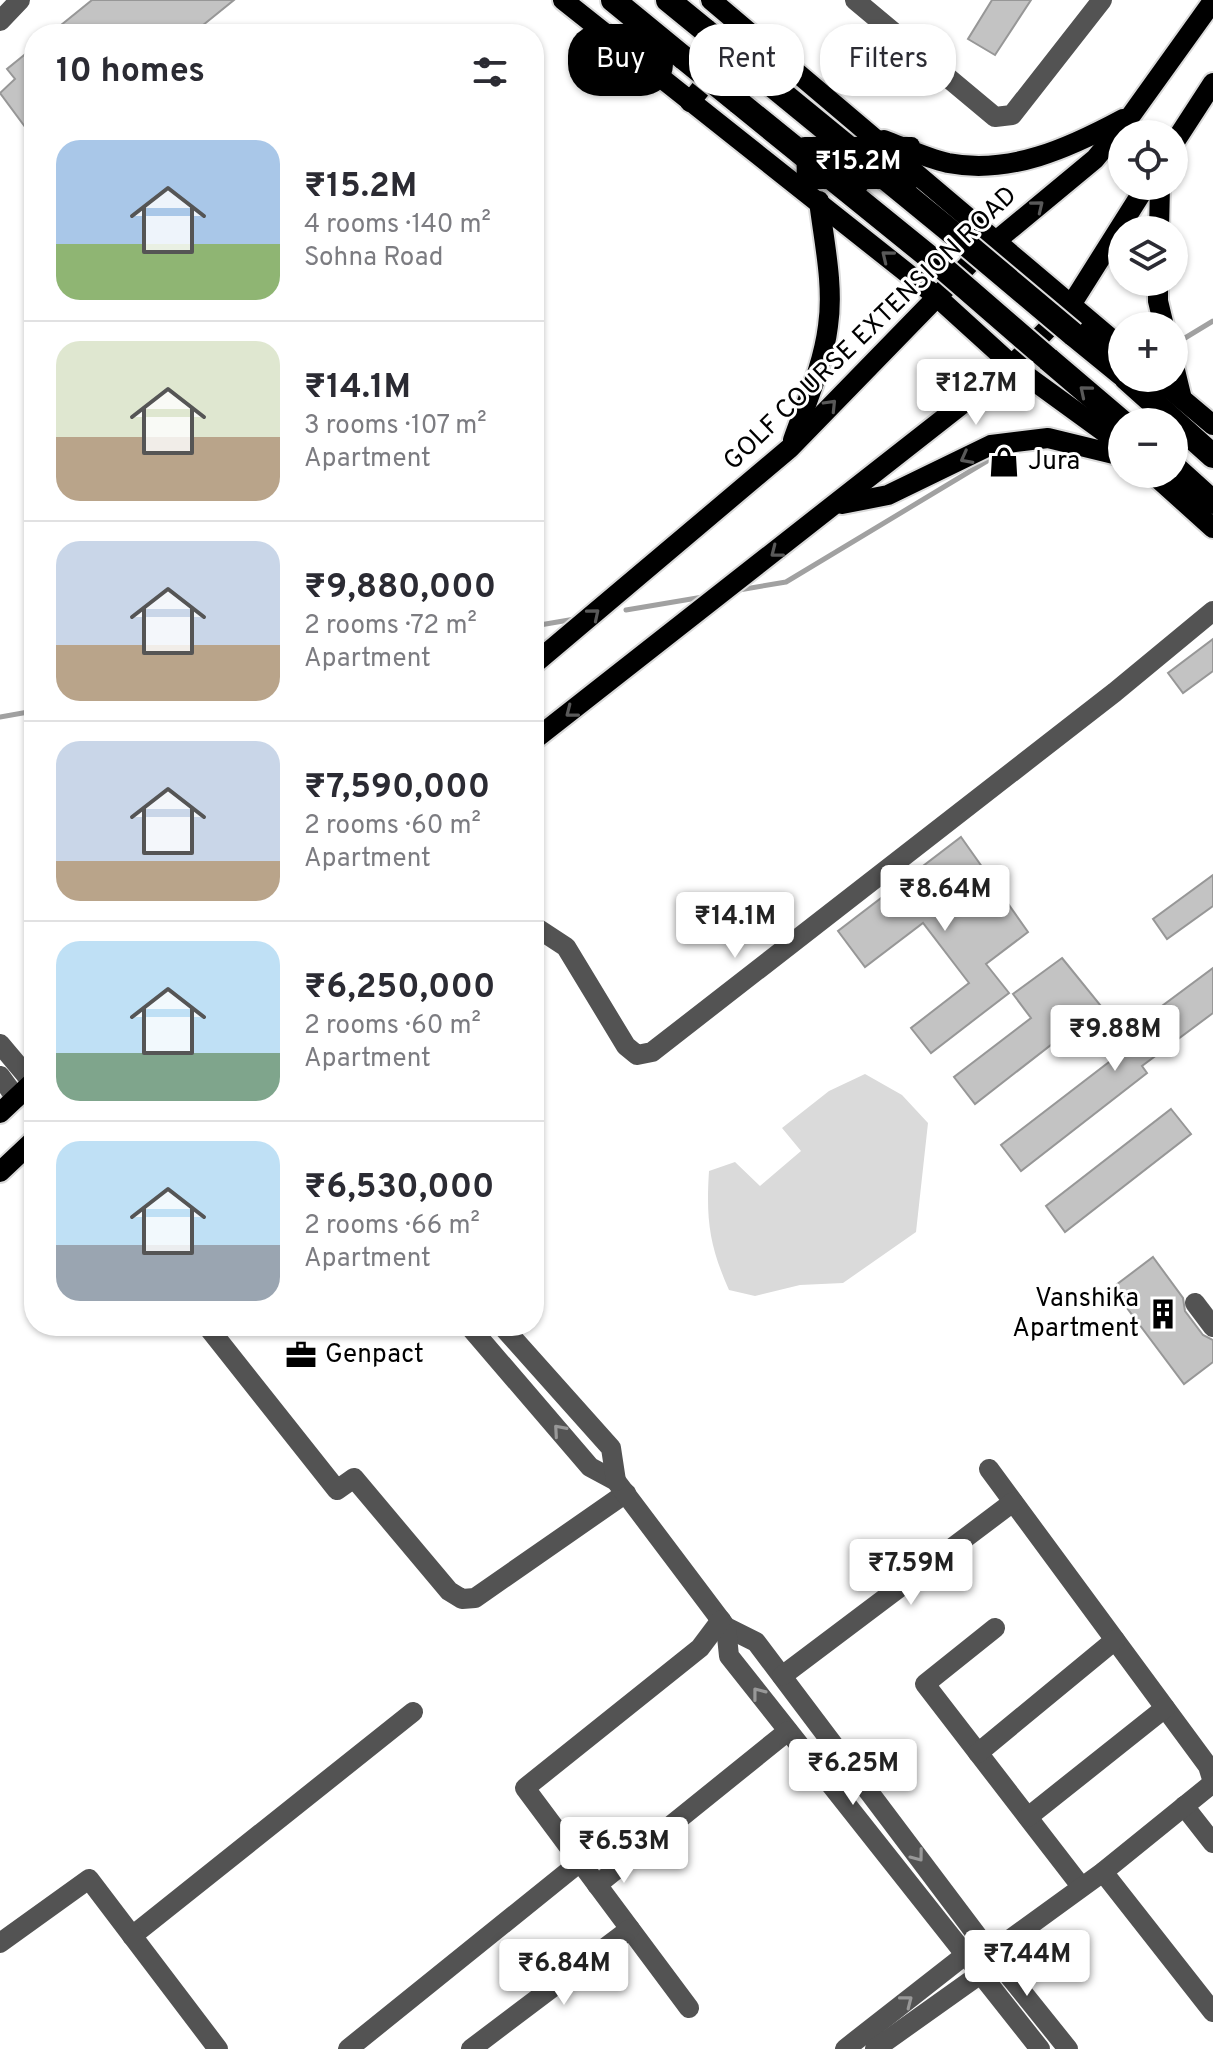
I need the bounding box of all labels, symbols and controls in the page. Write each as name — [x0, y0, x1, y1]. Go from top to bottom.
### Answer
chip: Buy — [568, 24, 673, 96]
chip: Rent — [689, 24, 804, 96]
chip: Filters — [820, 24, 956, 96]
icon: filters — [468, 50, 512, 94]
text: 10 homes — [56, 51, 205, 94]
map controls — [1108, 120, 1188, 488]
button: locate — [1108, 120, 1188, 200]
pin: ₹15.2M — [793, 137, 923, 205]
text: ₹15.2M — [815, 146, 901, 179]
text: ₹15.2M — [304, 166, 417, 209]
icon: home — [120, 172, 216, 268]
street label: GOLF COURSE EXTENSION ROAD — [717, 180, 1025, 478]
one-way arrow — [1028, 201, 1043, 215]
text: 4 rooms · 140 m² — [304, 209, 491, 242]
button: layers — [1108, 216, 1188, 296]
text: Sohna Road — [304, 242, 443, 275]
one-way arrow — [882, 251, 896, 266]
button: + — [1108, 312, 1188, 392]
pin: ₹12.7M — [911, 359, 1041, 427]
text: ₹14.1M — [304, 367, 411, 410]
text: ₹12.7M — [935, 368, 1017, 401]
icon: home — [120, 373, 216, 469]
one-way arrow — [1080, 386, 1094, 401]
one-way arrow — [821, 400, 835, 415]
button: − — [1108, 408, 1188, 488]
text: 3 rooms · 107 m² — [304, 410, 487, 443]
text: Apartment — [304, 443, 431, 476]
shop icon: Jura — [987, 445, 1021, 479]
place label: Jura — [1028, 446, 1080, 479]
one-way arrow — [960, 448, 974, 464]
one-way arrow — [770, 543, 785, 557]
text: ₹9,880,000 — [304, 567, 496, 610]
icon: home — [120, 573, 216, 669]
one-way arrow — [584, 609, 599, 624]
text: 2 rooms · 72 m² — [304, 610, 477, 643]
text: Apartment — [304, 643, 431, 676]
one-way arrow — [565, 702, 579, 716]
text: ₹7,590,000 — [304, 767, 490, 810]
icon: home — [120, 773, 216, 869]
text: 2 rooms · 60 m² — [304, 810, 481, 843]
text: Apartment — [304, 843, 431, 876]
pin: ₹8.64M — [880, 865, 1010, 933]
text: ₹8.64M — [899, 874, 991, 907]
pin: ₹14.1M — [670, 892, 800, 960]
text: ₹14.1M — [694, 901, 776, 934]
text: ₹6,250,000 — [304, 967, 495, 1010]
icon: home — [120, 973, 216, 1069]
pin: ₹9.88M — [1050, 1005, 1180, 1073]
text: 2 rooms · 60 m² — [304, 1010, 481, 1043]
text: ₹9.88M — [1068, 1014, 1162, 1047]
text: Apartment — [304, 1043, 431, 1076]
text: ₹6,530,000 — [304, 1167, 494, 1210]
icon: home — [120, 1173, 216, 1269]
text: 2 rooms · 66 m² — [304, 1210, 480, 1243]
text: Apartment — [304, 1243, 431, 1276]
place label: Vanshika Apartment — [1012, 1283, 1139, 1346]
building icon: Vanshika Apartment — [1146, 1297, 1180, 1331]
office icon: Genpact — [284, 1338, 318, 1372]
place label: Genpact — [325, 1339, 424, 1372]
one-way arrow — [554, 1425, 568, 1440]
pin: ₹7.59M — [846, 1539, 976, 1607]
text: ₹7.59M — [868, 1548, 954, 1581]
one-way arrow — [754, 1687, 768, 1702]
pin: ₹6.25M — [788, 1739, 918, 1807]
text: ₹6.25M — [807, 1748, 899, 1781]
pin: ₹6.53M — [559, 1817, 689, 1885]
text: ₹6.53M — [578, 1826, 670, 1859]
one-way arrow — [908, 1847, 922, 1862]
pin: ₹7.44M — [962, 1930, 1092, 1998]
pin: ₹6.84M — [499, 1939, 629, 2007]
text: ₹7.44M — [983, 1939, 1071, 1972]
text: ₹6.84M — [517, 1948, 611, 1981]
one-way arrow — [898, 1996, 912, 2011]

